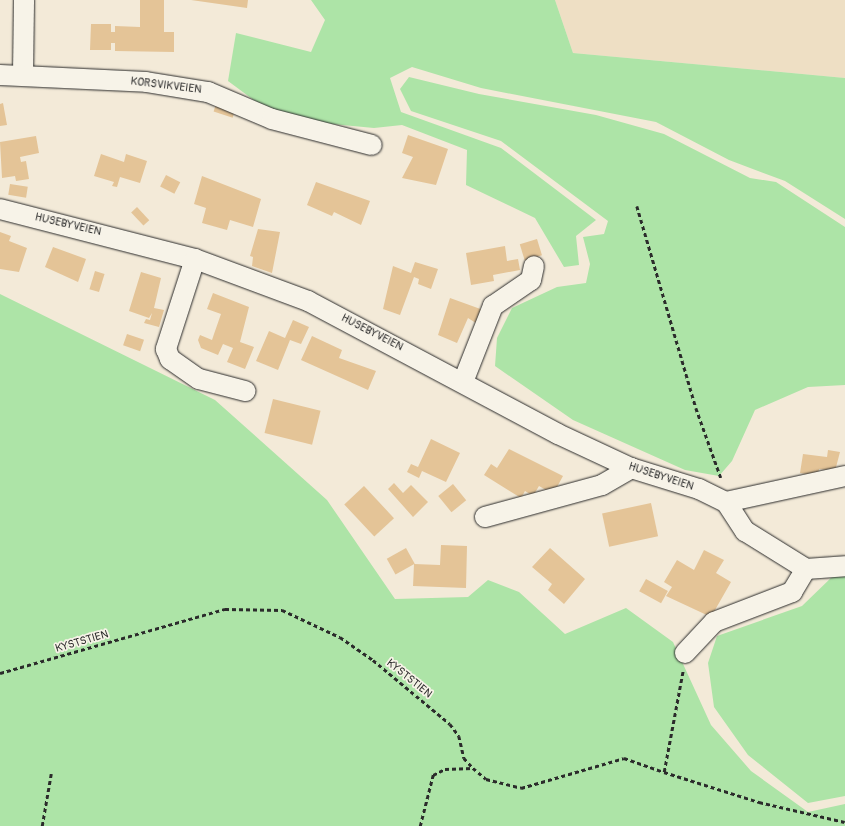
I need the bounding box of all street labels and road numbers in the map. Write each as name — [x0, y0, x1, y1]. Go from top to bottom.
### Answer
street label: KORSVIKVEIEN — [130, 75, 202, 97]
street label: HUSEBYVEIEN — [33, 211, 103, 239]
street label: HUSEBYVEIEN — [339, 312, 405, 354]
street label: HUSEBYVEIEN — [627, 460, 695, 494]
street label: KYSTSTIEN — [54, 628, 110, 656]
street label: KYSTSTIEN — [384, 657, 434, 701]

